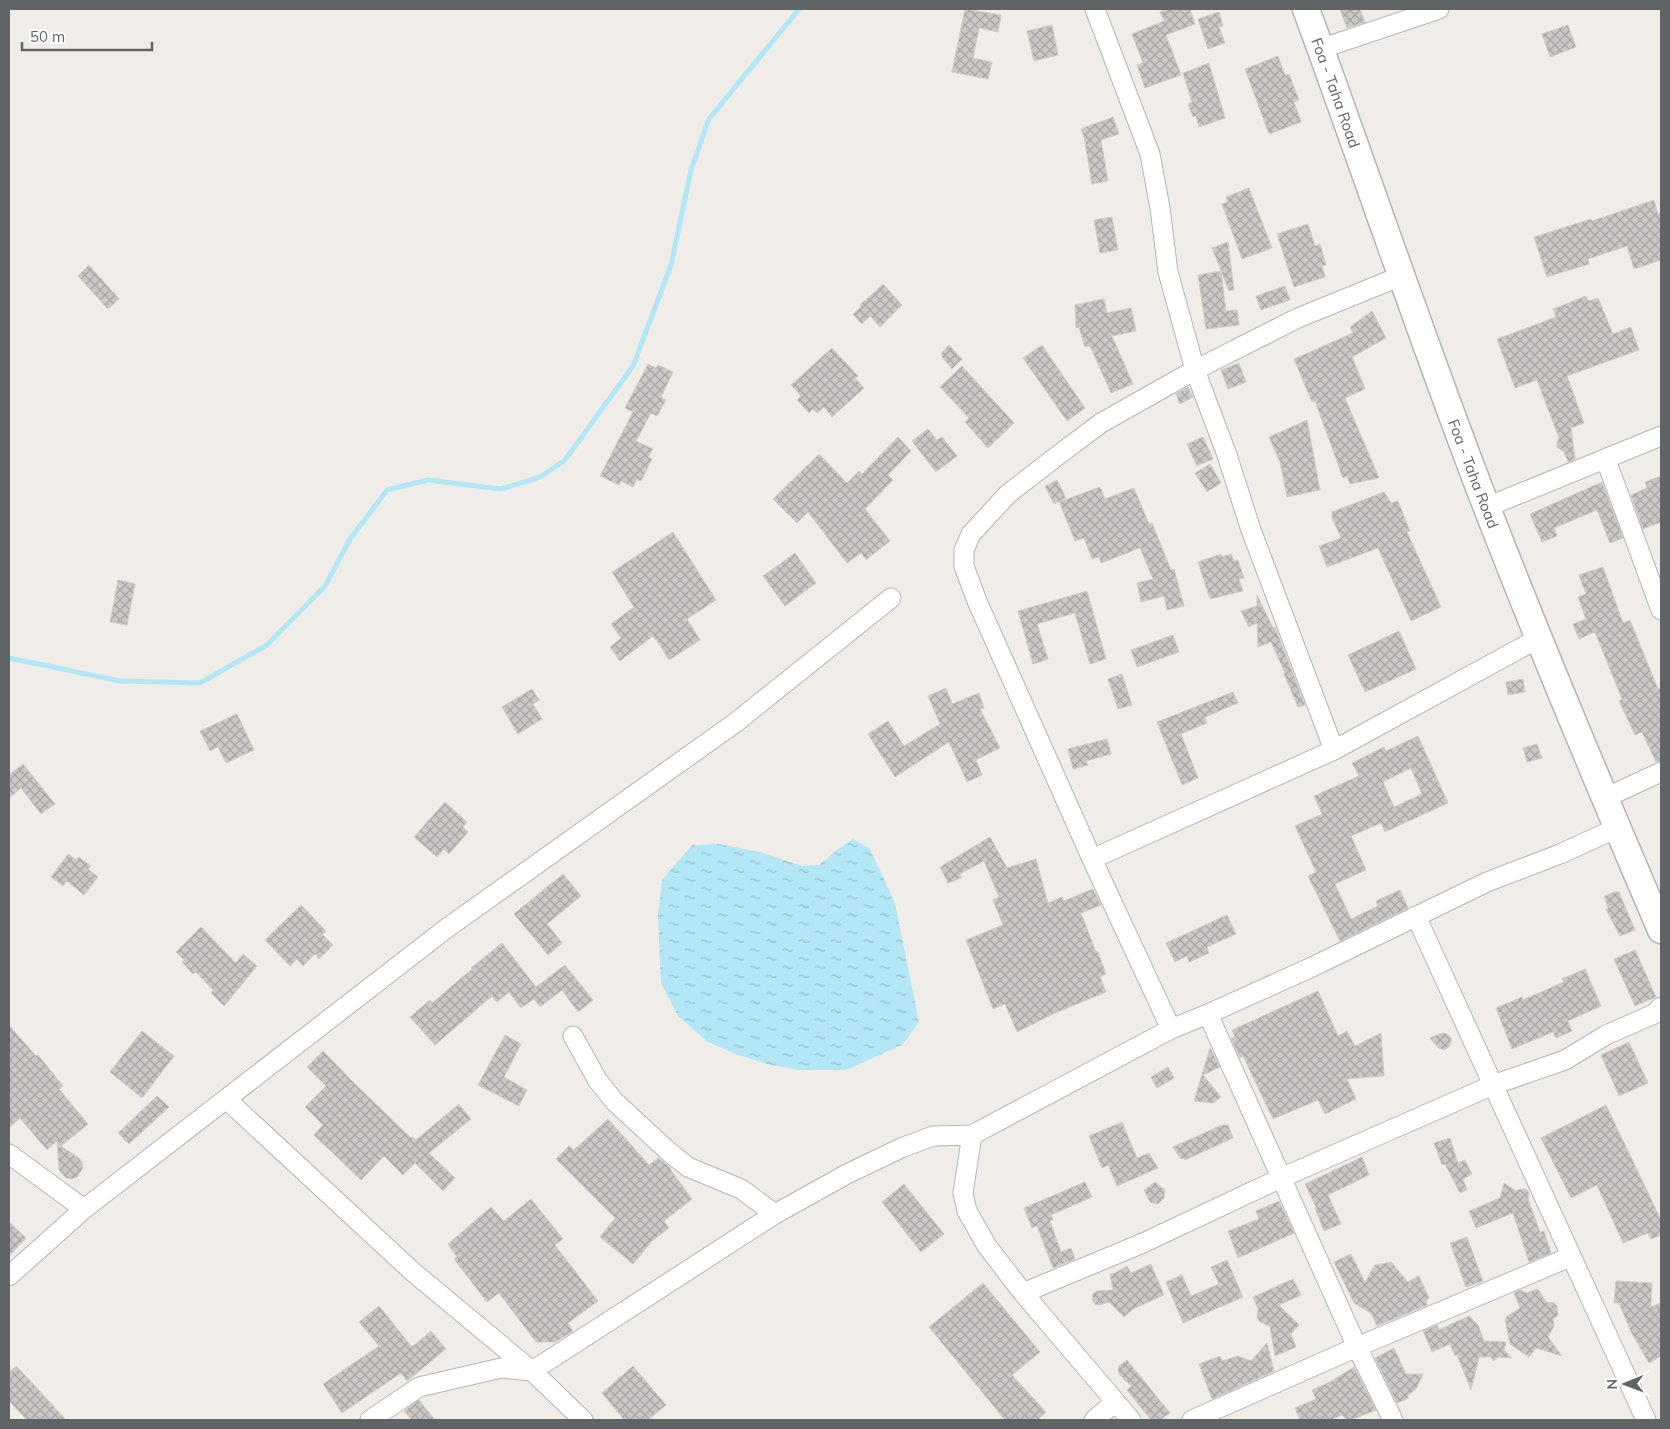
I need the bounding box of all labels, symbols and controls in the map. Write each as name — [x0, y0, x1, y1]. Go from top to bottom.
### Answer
scale bar — [22, 20, 152, 52]
text: 50 m — [30, 27, 65, 46]
street label: Foa - Taha Road — [1308, 35, 1365, 150]
street label: Foa - Taha Road — [1445, 416, 1503, 531]
north arrow — [1600, 1359, 1650, 1409]
text: N — [1603, 1379, 1621, 1390]

